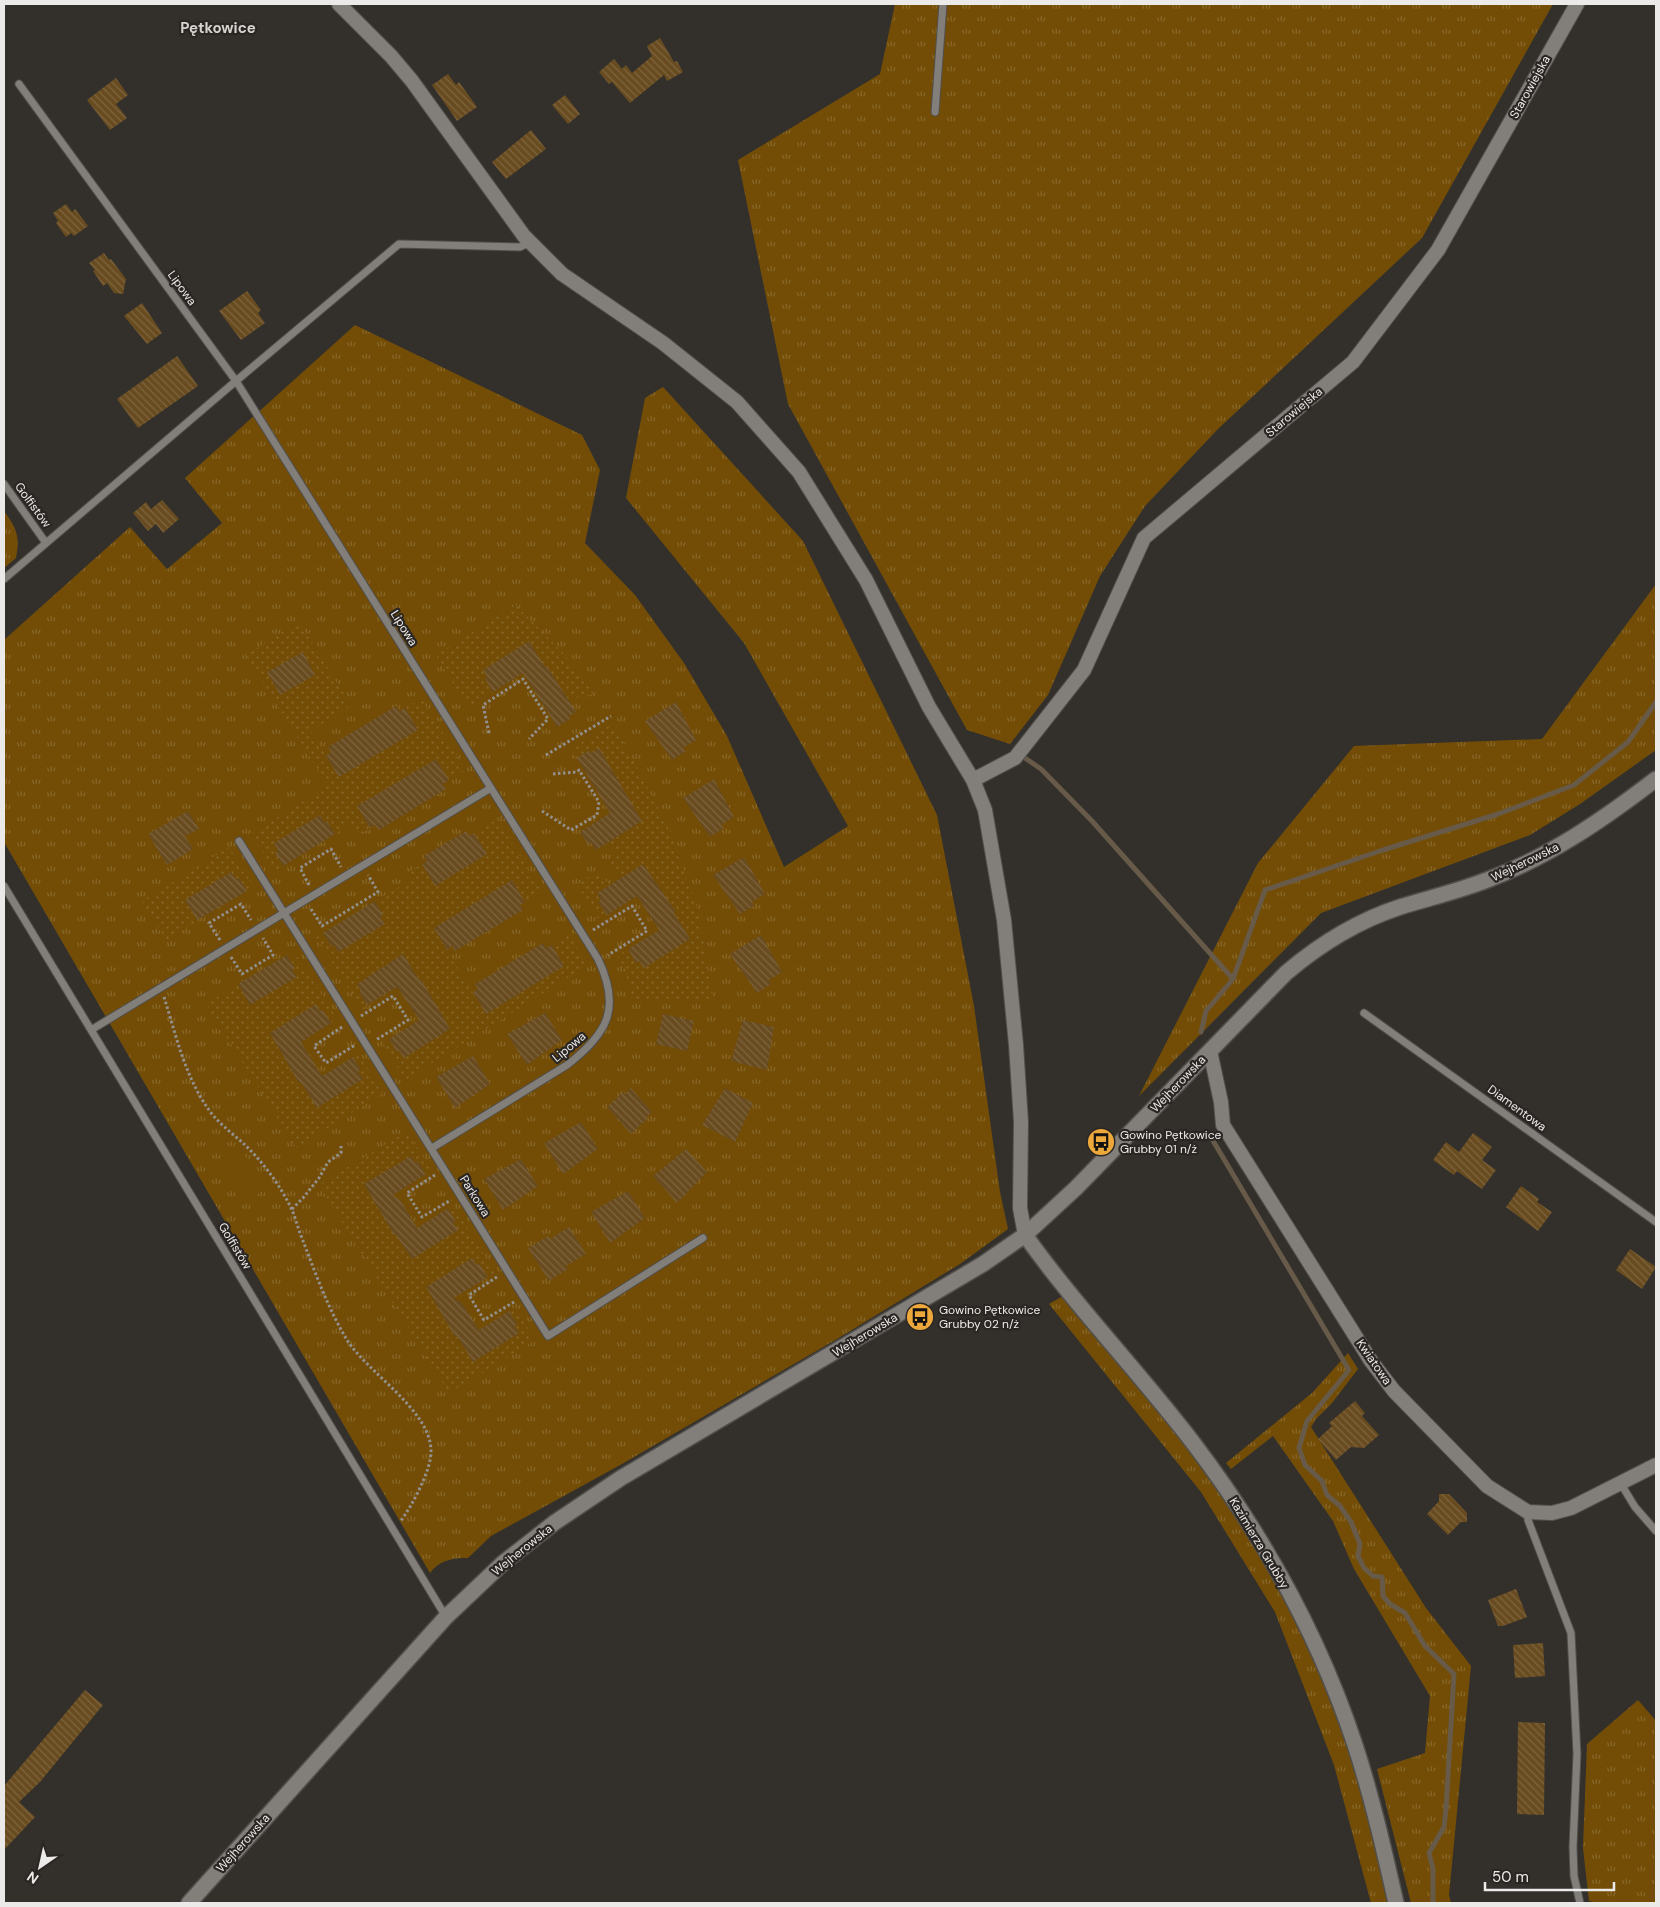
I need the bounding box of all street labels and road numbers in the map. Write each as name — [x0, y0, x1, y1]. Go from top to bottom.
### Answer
street label: Starowiejska — [1506, 53, 1554, 121]
street label: Lipowa — [164, 267, 200, 309]
street label: Starowiejska — [1262, 383, 1326, 441]
street label: Golfistów — [11, 479, 55, 531]
street label: Lipowa — [387, 607, 421, 649]
street label: Wejherowska — [1489, 839, 1561, 885]
street label: Lipowa — [549, 1028, 589, 1066]
street label: Wejherowska — [1147, 1052, 1209, 1116]
street label: Diamentowa — [1484, 1081, 1550, 1135]
street label: Parkowa — [456, 1172, 494, 1220]
street label: Golfistów — [215, 1220, 255, 1272]
street label: Wejherowska — [829, 1309, 901, 1361]
street label: Kwiatowa — [1353, 1336, 1395, 1388]
street label: Kazimierza Grubby — [1226, 1495, 1293, 1592]
street label: Wejherowska — [488, 1521, 556, 1579]
street label: Wejherowska — [213, 1810, 273, 1876]

